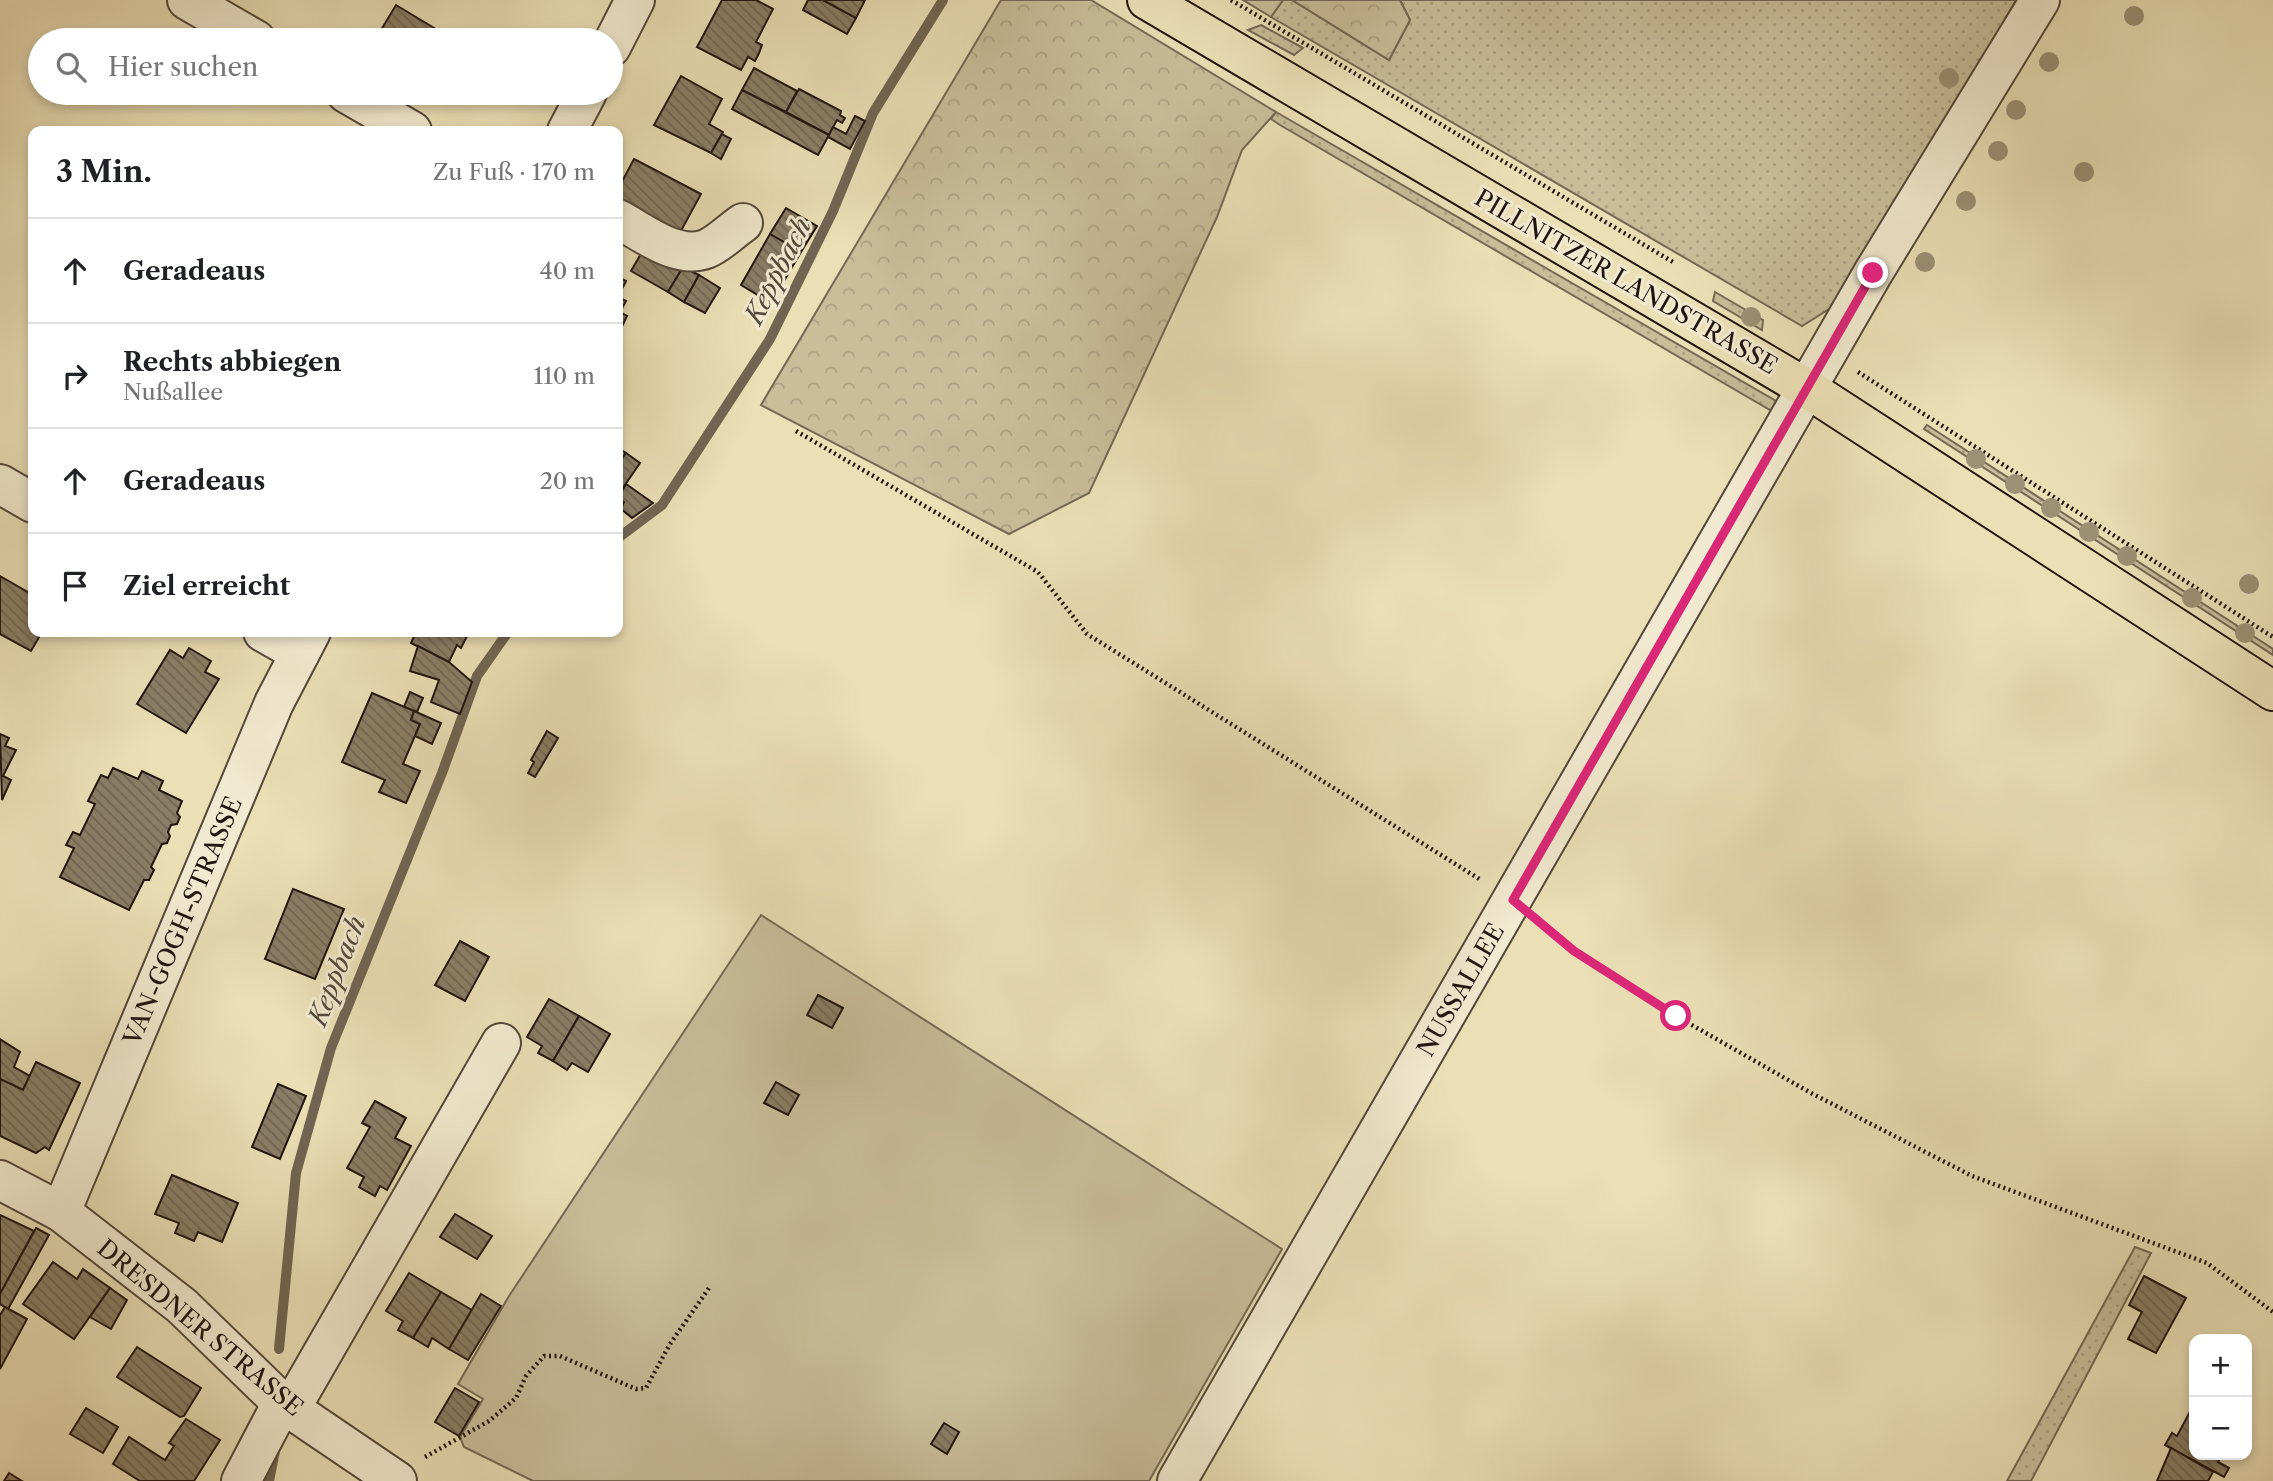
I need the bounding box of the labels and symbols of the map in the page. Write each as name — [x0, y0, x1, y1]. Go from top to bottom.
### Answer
street label: PILLNITZER LANDSTRASSE — [1470, 183, 1783, 380]
water label: Keppbach — [737, 213, 818, 331]
route end — [1857, 257, 1888, 288]
street label: VAN-GOGH-STRASSE — [117, 792, 248, 1050]
water label: Keppbach — [301, 912, 373, 1032]
street label: NUSSALLEE — [1411, 918, 1510, 1061]
route start — [1660, 1000, 1691, 1031]
street label: DRESDNER STRASSE — [92, 1233, 309, 1422]

